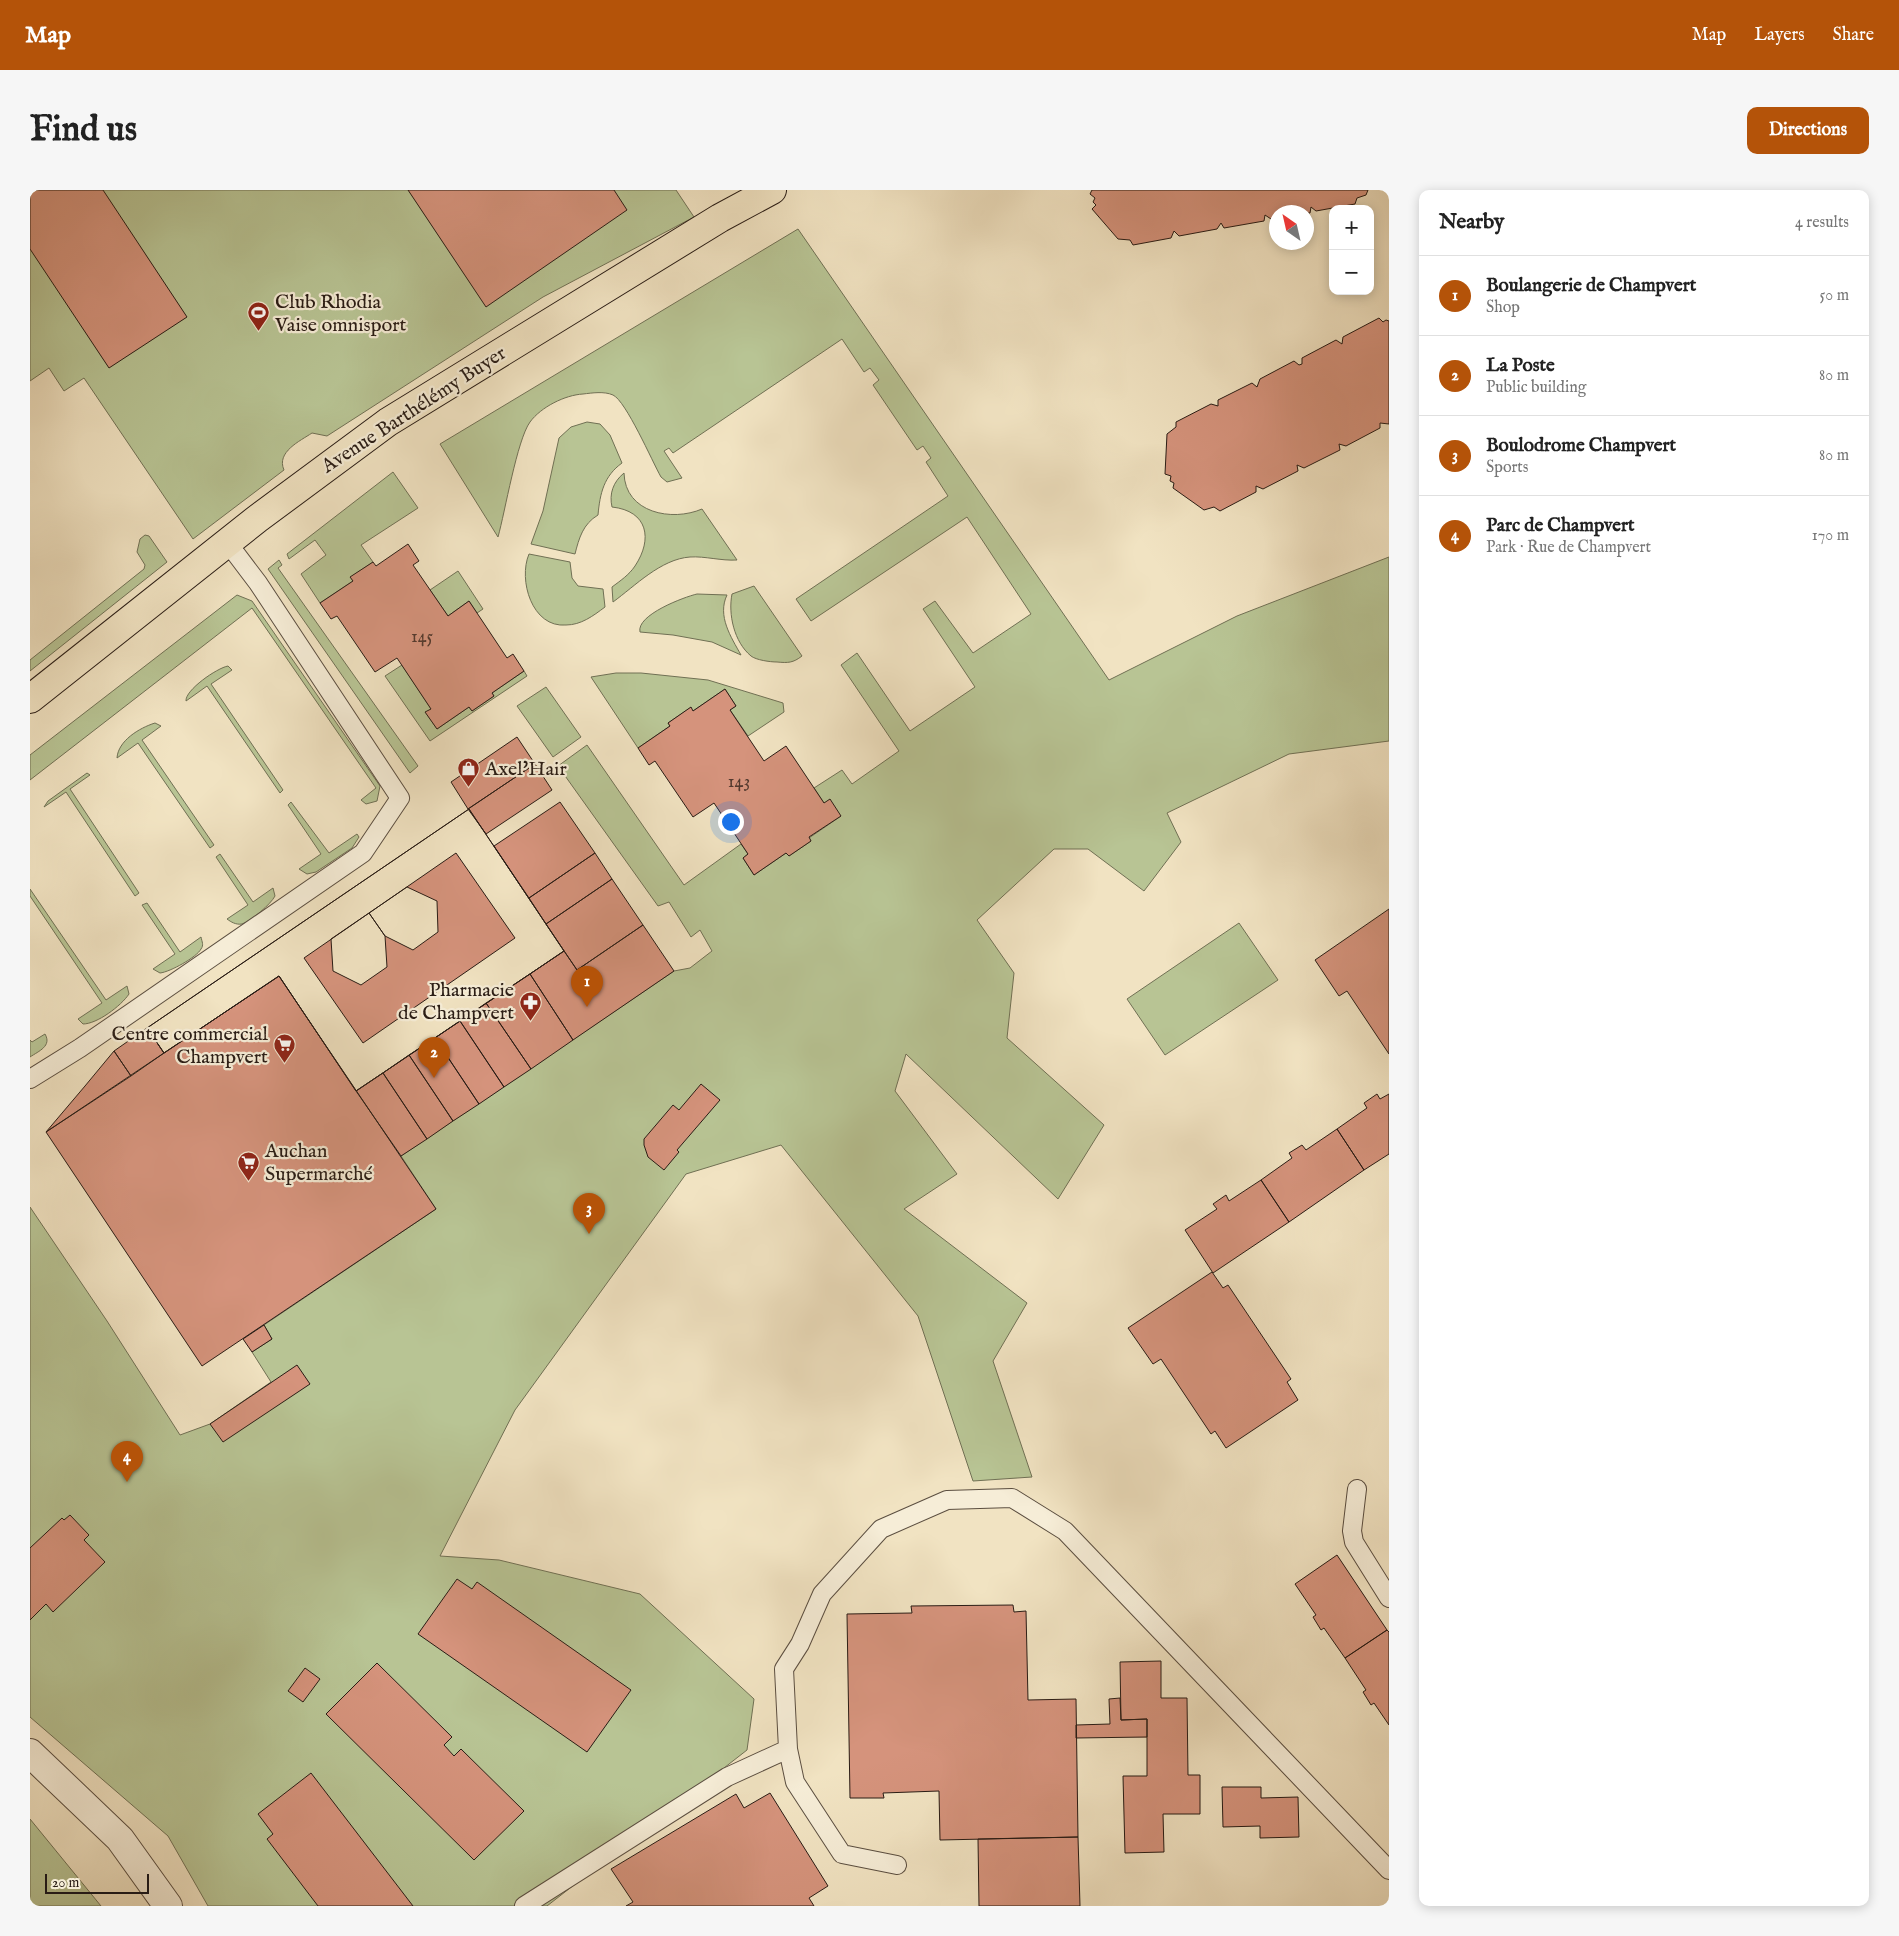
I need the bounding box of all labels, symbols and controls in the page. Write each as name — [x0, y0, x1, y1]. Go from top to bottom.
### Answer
text: Map — [25, 20, 71, 51]
text: Map — [1692, 24, 1726, 47]
text: Layers — [1754, 24, 1805, 47]
text: Share — [1833, 24, 1874, 47]
button: Directions — [1747, 107, 1869, 154]
text: Find us — [30, 108, 137, 153]
north arrow — [1269, 205, 1314, 250]
map controls — [1329, 205, 1374, 295]
button: + — [1329, 205, 1374, 250]
text: Nearby — [1439, 209, 1504, 236]
text: 4 results — [1795, 213, 1849, 233]
button: − — [1329, 250, 1374, 295]
text: Boulangerie de Champvert — [1486, 274, 1696, 298]
text: 1 — [1452, 286, 1458, 306]
text: 50 m — [1820, 286, 1849, 306]
place label: Club Rhodia Vaise omnisport — [274, 290, 407, 338]
text: Shop — [1486, 298, 1520, 318]
sports icon: Club Rhodia Vaise omnisport — [247, 301, 271, 332]
street label: Avenue Barthélémy Buyer — [316, 341, 512, 480]
text: La Poste — [1486, 354, 1555, 378]
text: 2 — [1451, 366, 1459, 386]
text: 80 m — [1819, 366, 1849, 386]
text: Public building — [1486, 378, 1586, 398]
text: Boulodrome Champvert — [1486, 434, 1676, 458]
text: 3 — [1452, 446, 1458, 466]
text: 80 m — [1819, 446, 1849, 466]
text: Sports — [1486, 458, 1528, 478]
text: Parc de Champvert — [1486, 514, 1635, 538]
text: 4 — [1451, 526, 1459, 546]
text: 170 m — [1812, 526, 1849, 546]
text: Park · Rue de Champvert — [1486, 538, 1651, 558]
house number: 145 — [411, 626, 433, 649]
shop icon: Axel'Hair — [457, 757, 481, 788]
place label: Axel'Hair — [484, 757, 567, 782]
house number: 143 — [728, 771, 750, 794]
your location — [718, 809, 744, 835]
pin: 1 — [571, 966, 603, 1007]
place label: Pharmacie de Champvert — [398, 978, 514, 1026]
pharmacy icon: Pharmacie de Champvert — [518, 990, 542, 1021]
place label: Centre commercial Champvert — [111, 1022, 269, 1070]
supermarket icon: Centre commercial Champvert — [272, 1033, 296, 1064]
pin: 2 — [418, 1037, 450, 1078]
place label: Auchan Supermarché — [264, 1139, 373, 1187]
supermarket icon: Auchan Supermarché — [237, 1151, 261, 1182]
pin: 3 — [573, 1193, 605, 1234]
pin: 4 — [111, 1441, 143, 1482]
scale bar — [45, 1871, 149, 1894]
text: 20 m — [52, 1874, 79, 1892]

